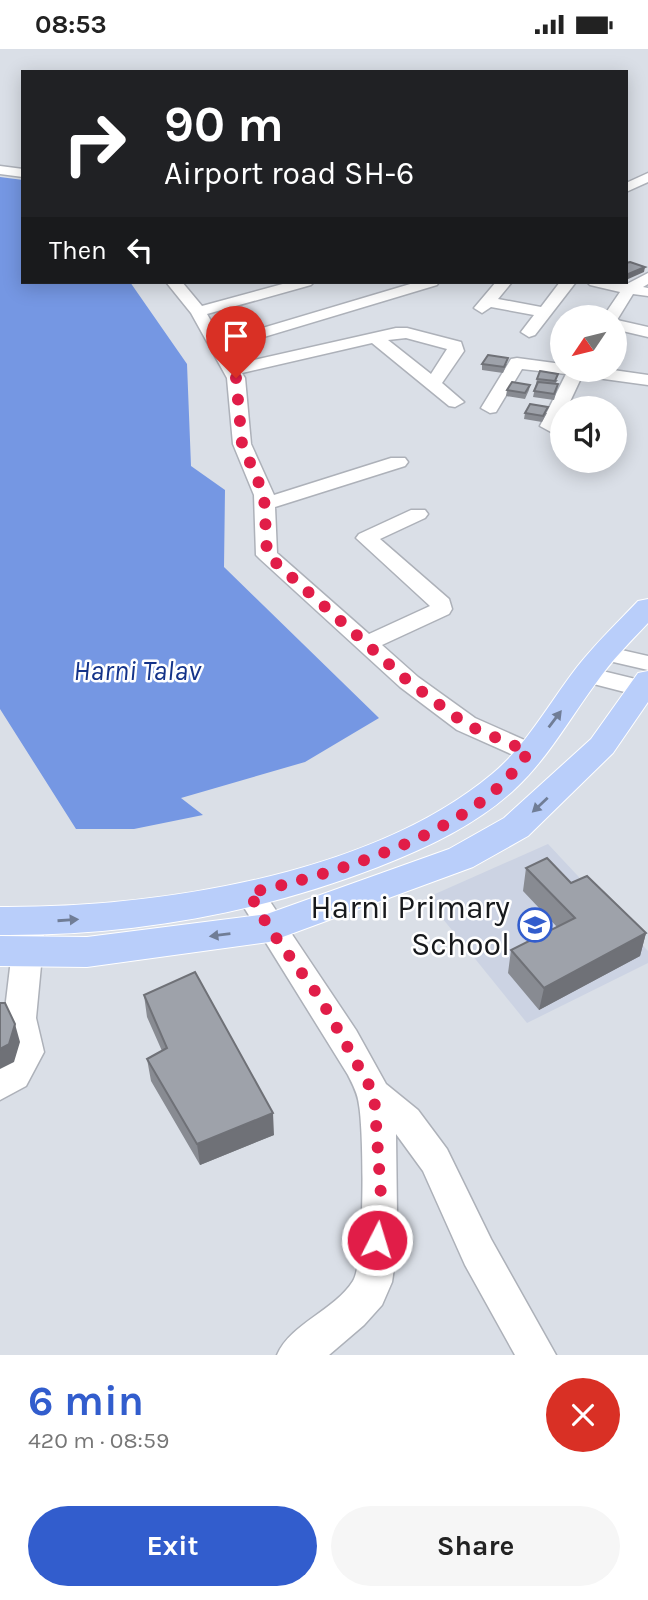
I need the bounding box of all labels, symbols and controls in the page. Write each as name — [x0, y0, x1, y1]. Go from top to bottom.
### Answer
text: 08:53 — [35, 9, 107, 40]
text: 90 m — [164, 96, 284, 153]
icon: right — [49, 98, 140, 189]
text: Airport road SH-6 — [164, 155, 414, 192]
icon: left — [121, 231, 159, 269]
text: Then — [49, 235, 107, 266]
north arrow — [550, 305, 626, 381]
map controls — [550, 305, 627, 473]
pin — [206, 306, 266, 378]
icon: arrive — [217, 317, 255, 355]
button: sound — [550, 396, 627, 473]
water label: Harni Talav — [73, 654, 202, 687]
one-way arrow — [548, 710, 563, 728]
one-way arrow — [532, 796, 549, 812]
place label: Harni Primary School — [310, 889, 510, 963]
school or university icon: Harni Primary School — [516, 906, 554, 944]
one-way arrow — [57, 914, 79, 925]
one-way arrow — [209, 929, 231, 940]
position arrow — [340, 1203, 414, 1277]
text: 6 min — [28, 1376, 144, 1426]
button: close — [546, 1378, 620, 1452]
text: 420 m · 08:59 — [28, 1427, 169, 1454]
button: Exit — [28, 1506, 317, 1586]
button: Share — [331, 1506, 620, 1586]

